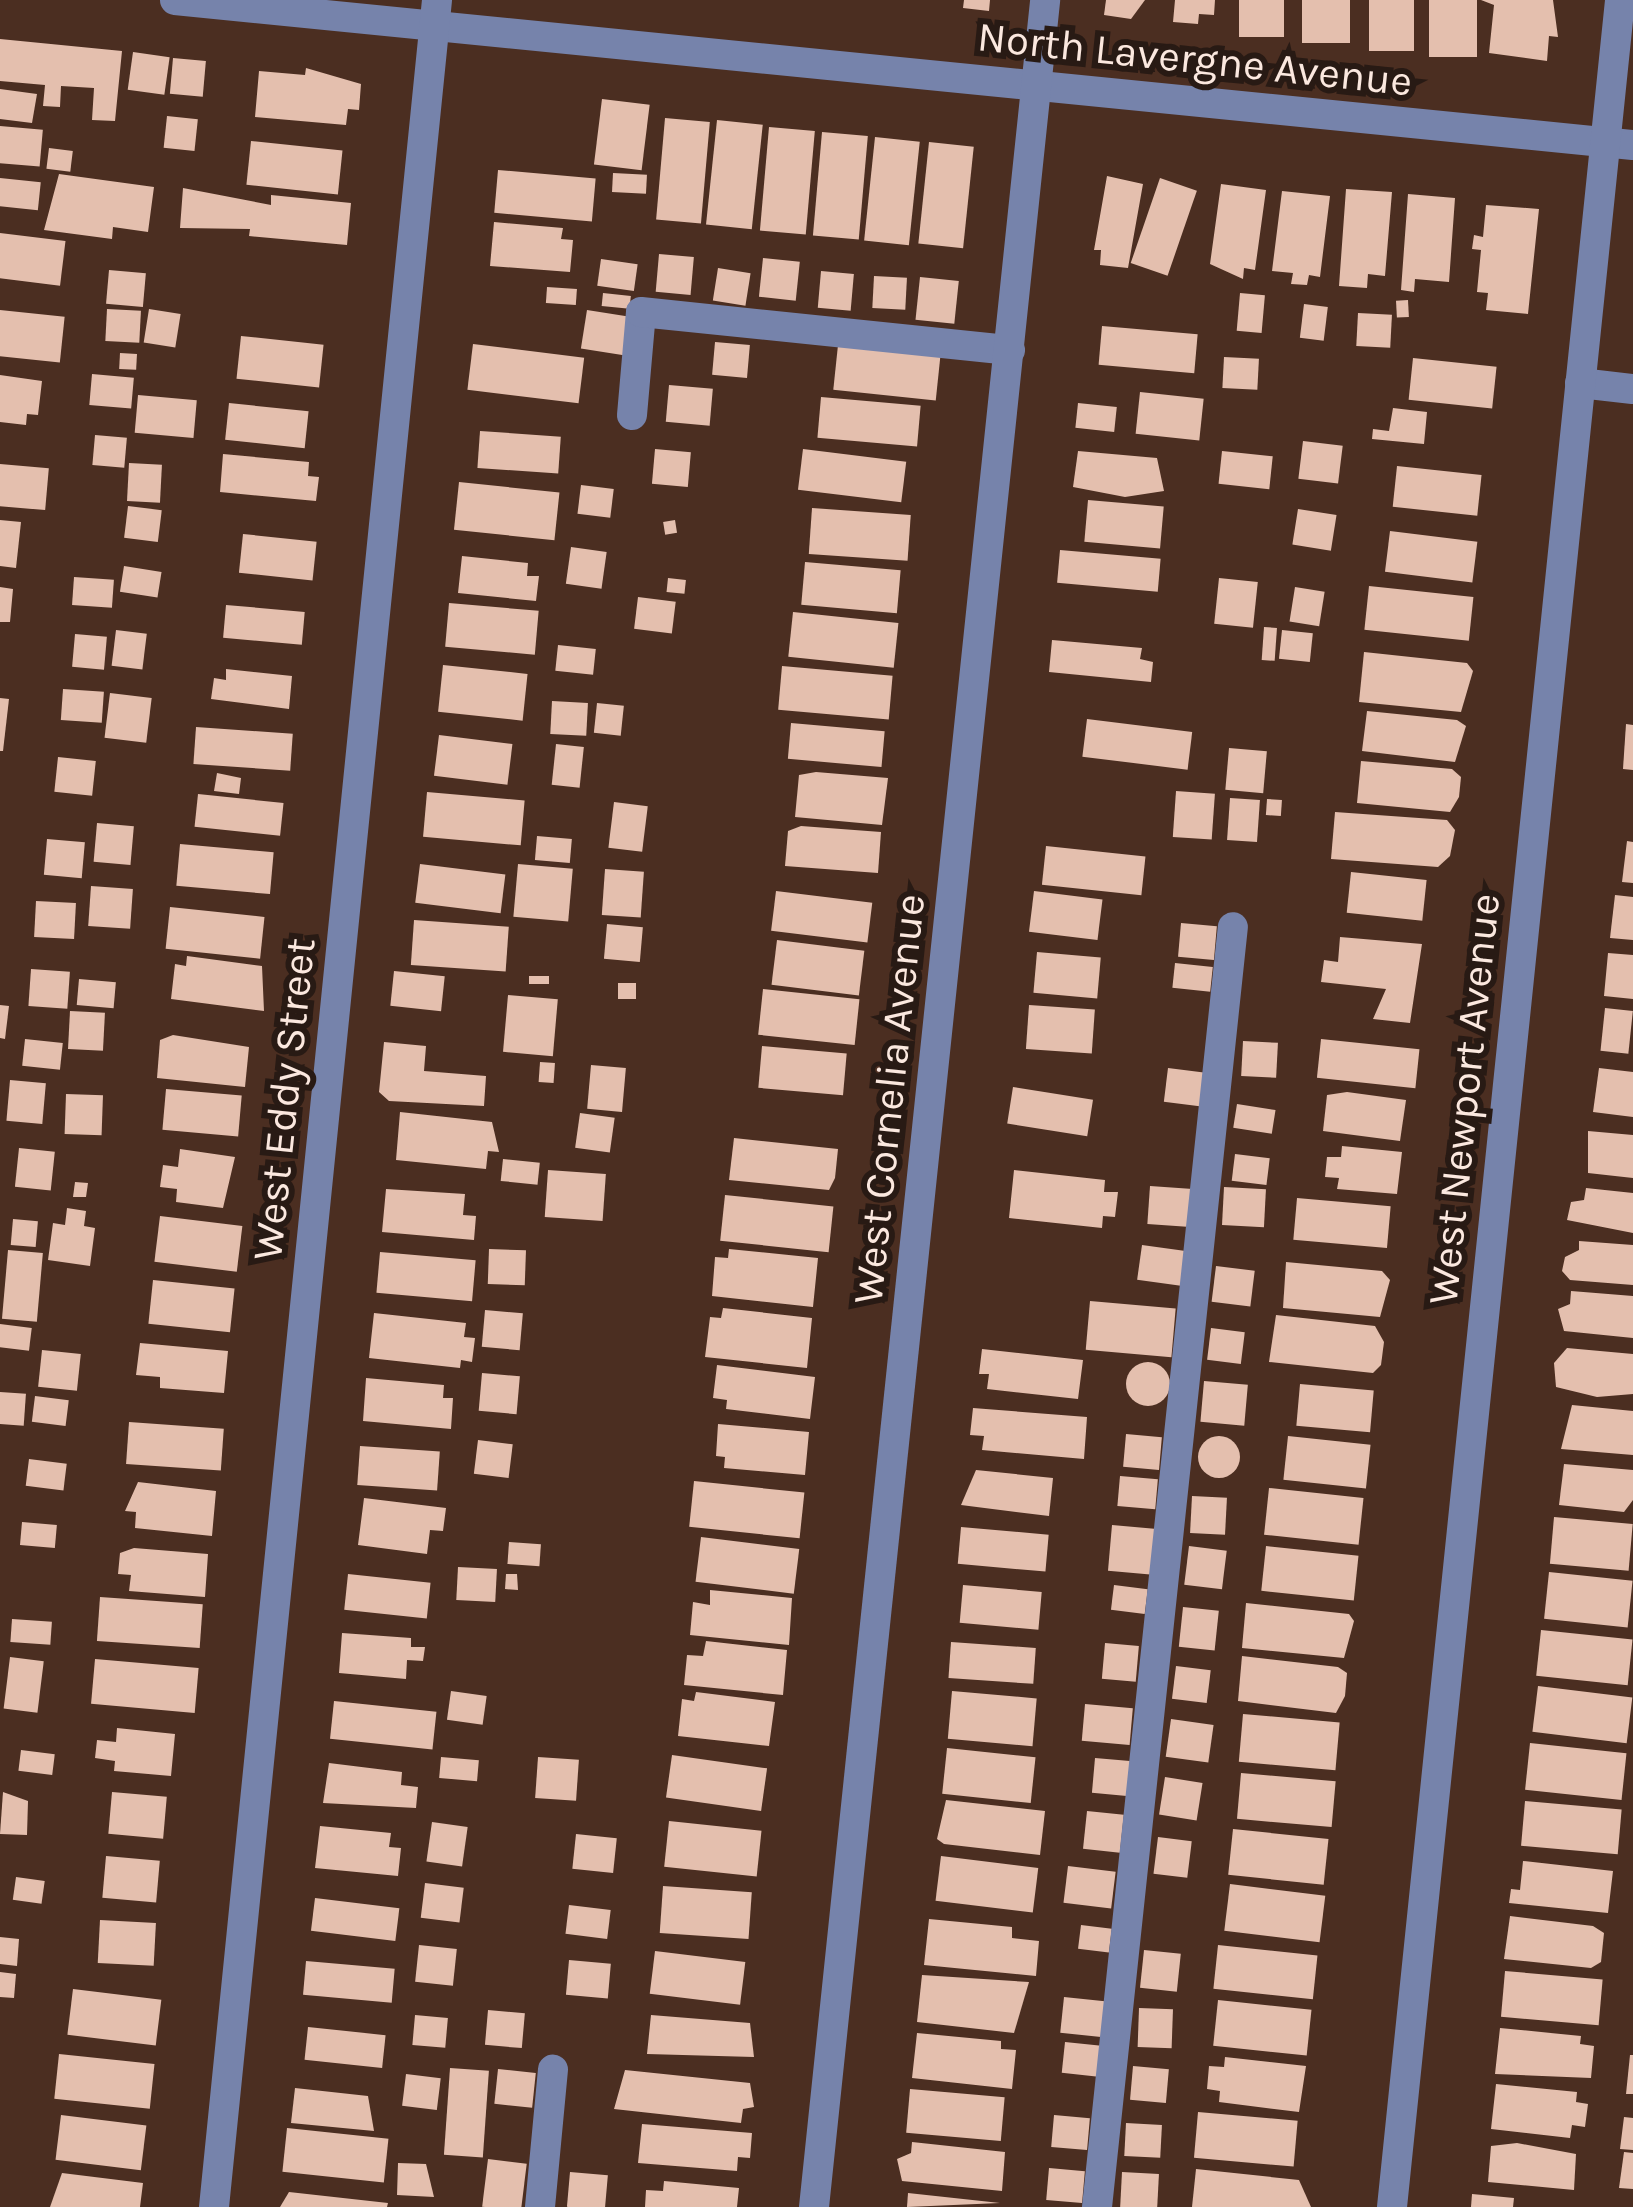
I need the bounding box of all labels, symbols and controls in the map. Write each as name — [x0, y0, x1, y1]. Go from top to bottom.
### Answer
street label: North Lavergne Avenue — [975, 11, 1415, 107]
street label: West Cornelia Avenue — [842, 891, 936, 1307]
street label: West Newport Avenue — [1417, 891, 1511, 1307]
street label: West Eddy Street — [242, 935, 326, 1263]

